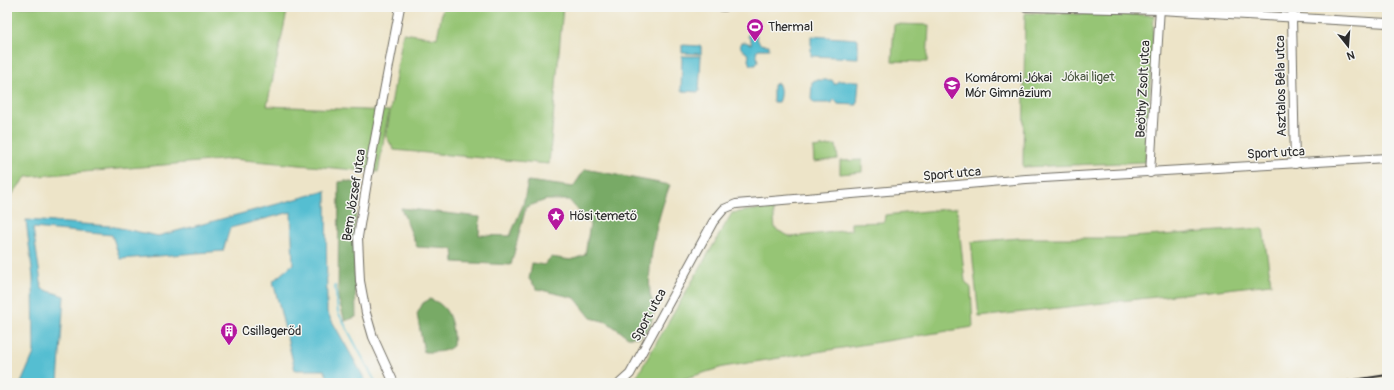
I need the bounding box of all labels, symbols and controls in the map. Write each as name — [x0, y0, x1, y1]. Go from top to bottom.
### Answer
sports icon: Thermal — [745, 17, 765, 42]
place label: Thermal — [768, 19, 813, 35]
north arrow — [1328, 26, 1368, 66]
street label: Asztalos Béla utca — [1272, 35, 1290, 137]
street label: Beöthy Zsolt utca — [1132, 40, 1154, 138]
text: N — [1345, 48, 1356, 63]
park label: Jókai liget — [1061, 69, 1116, 85]
place label: Komáromi Jókai Mór Gimnázium — [965, 70, 1052, 101]
school or university icon: Komáromi Jókai Mór Gimnázium — [942, 75, 962, 100]
street label: Sport utca — [1247, 143, 1305, 163]
street label: Bem József utca — [339, 148, 369, 242]
street label: Sport utca — [922, 164, 982, 184]
place icon: Hősi temető — [546, 206, 566, 231]
place label: Hősi temető — [569, 208, 637, 224]
street label: Sport utca — [628, 286, 670, 344]
building icon: Csillagerőd — [219, 321, 239, 346]
place label: Csillagerőd — [242, 323, 301, 339]

